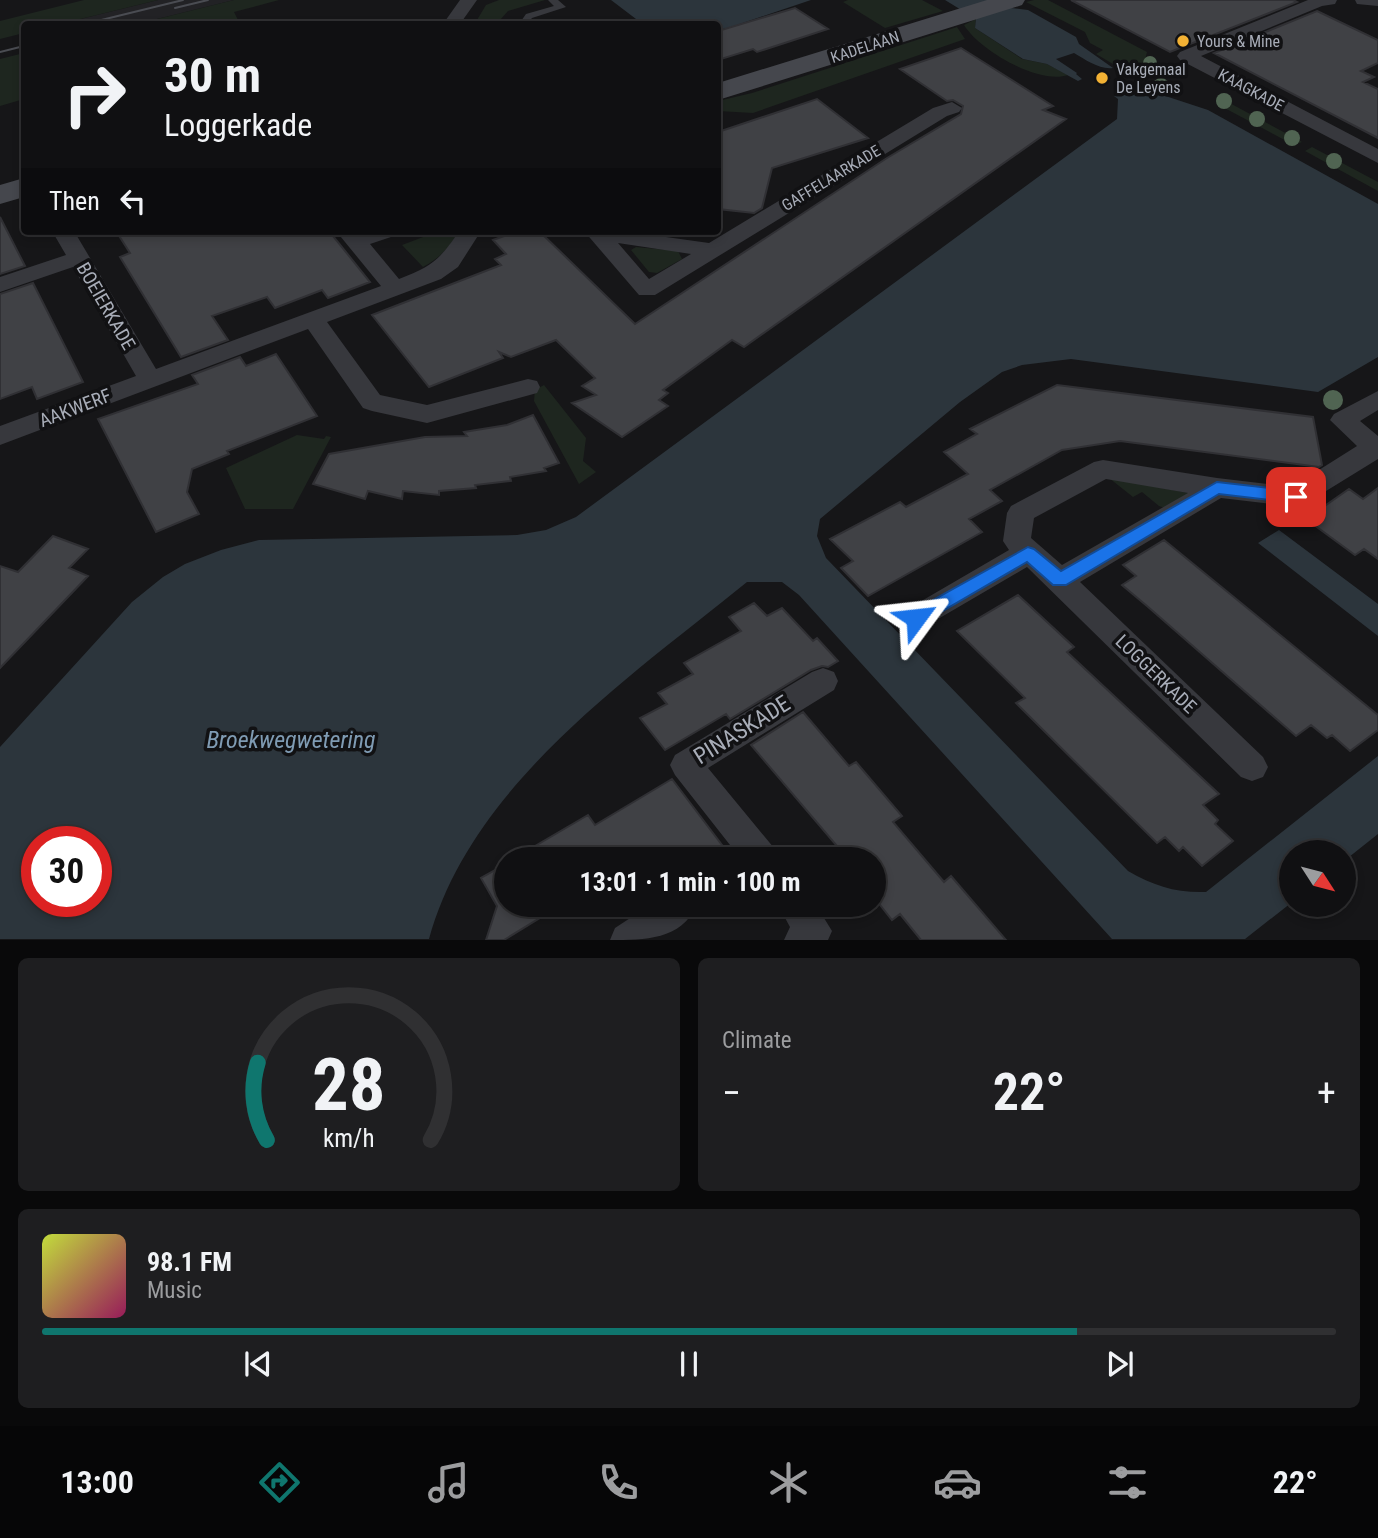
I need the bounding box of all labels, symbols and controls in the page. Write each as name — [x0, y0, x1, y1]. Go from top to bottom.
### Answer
street label: KADELAAN — [828, 27, 902, 67]
place label: Yours & Mine — [1197, 32, 1280, 51]
marker: Yours & Mine — [1175, 33, 1191, 49]
text: 30 m — [164, 47, 261, 104]
icon: right — [49, 49, 140, 140]
place label: Vakgemaal De Leyens — [1116, 60, 1186, 97]
street label: KAAGKADE — [1215, 65, 1287, 115]
marker: Vakgemaal De Leyens — [1094, 70, 1110, 86]
text: Loggerkade — [164, 106, 312, 144]
street label: GAFFELAARKADE — [778, 141, 884, 215]
icon: left — [114, 182, 152, 220]
text: Then — [49, 186, 100, 216]
street label: BOEIERKADE — [72, 258, 140, 354]
street label: AAKWERF — [36, 384, 114, 432]
pin — [1266, 467, 1326, 527]
icon: arrive — [1277, 478, 1315, 516]
position arrow — [879, 581, 953, 655]
street label: LOGGERKADE — [1111, 630, 1201, 718]
street label: PINASKADE — [689, 690, 795, 770]
water label: Broekwegwetering — [206, 726, 376, 754]
speed limit sign: 30 — [21, 826, 112, 917]
north arrow — [1279, 840, 1356, 917]
map controls — [1279, 840, 1356, 917]
text: 13:01 · 1 min · 100 m — [580, 867, 800, 897]
text: Climate — [722, 1027, 792, 1054]
text: 28 — [312, 1043, 386, 1129]
text: 22° — [993, 1062, 1065, 1123]
text: − — [722, 1071, 741, 1115]
text: + — [1317, 1071, 1336, 1115]
text: km/h — [323, 1124, 375, 1153]
text: 98.1 FM — [147, 1247, 232, 1277]
text: Music — [147, 1277, 202, 1304]
icon: previous — [239, 1345, 277, 1383]
icon: pause — [670, 1345, 708, 1383]
icon: next — [1101, 1345, 1139, 1383]
icon: directions — [255, 1458, 304, 1507]
icon: music — [424, 1458, 473, 1507]
icon: phone — [594, 1458, 643, 1507]
icon: climate — [764, 1458, 813, 1507]
icon: car — [933, 1458, 982, 1507]
icon: filters — [1103, 1458, 1152, 1507]
text: 13:00 — [60, 1463, 134, 1501]
text: 22° — [1273, 1463, 1318, 1501]

